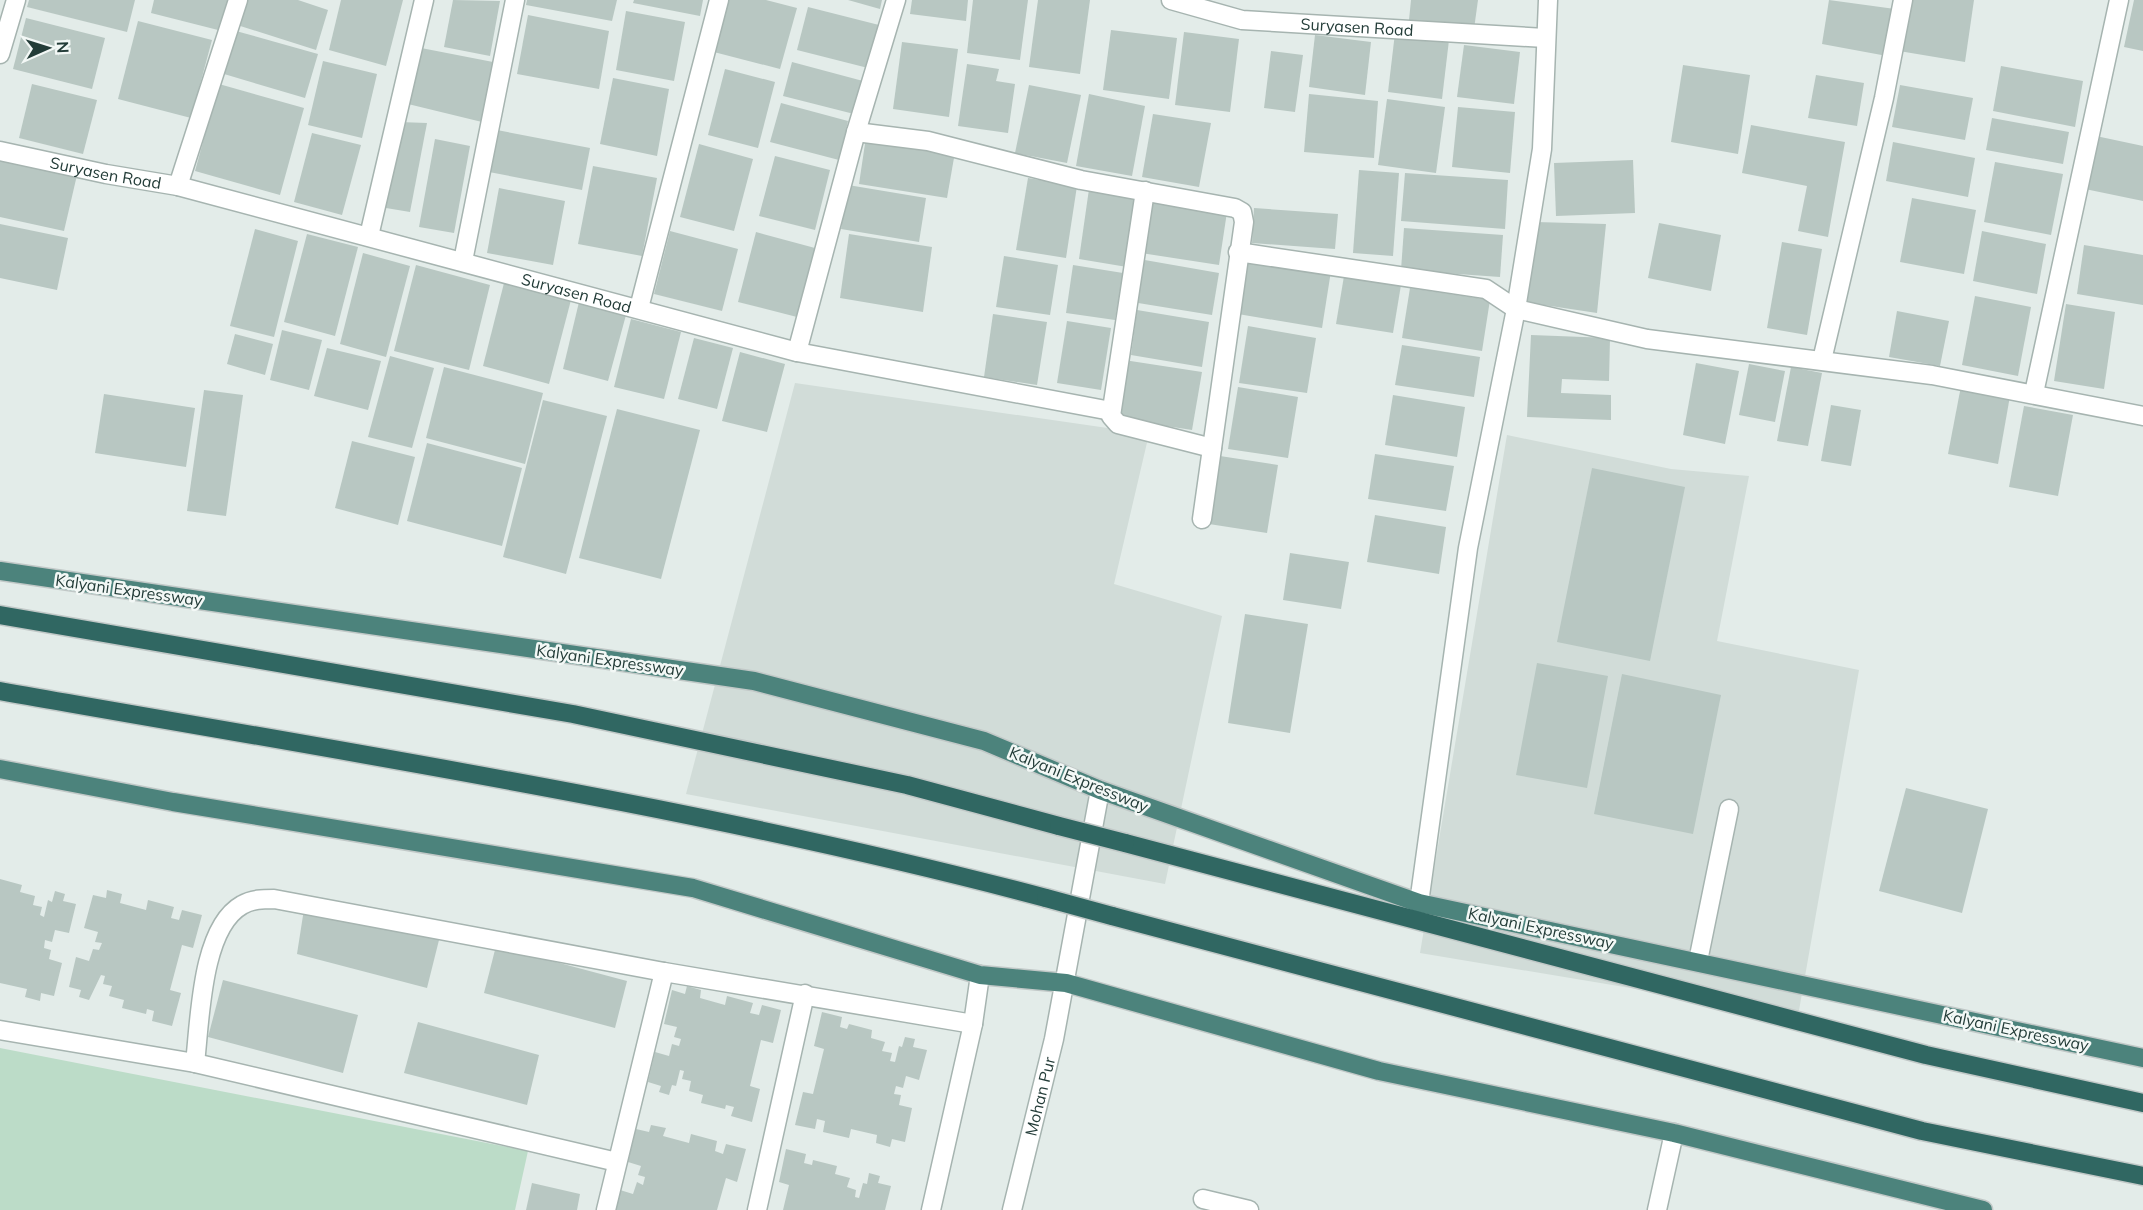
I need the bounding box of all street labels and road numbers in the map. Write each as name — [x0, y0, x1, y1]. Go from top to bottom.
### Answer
street label: Suryasen Road — [1300, 14, 1414, 40]
street label: Suryasen Road — [48, 152, 163, 193]
street label: Suryasen Road — [519, 269, 634, 317]
street label: Kalyani Expressway — [54, 570, 204, 610]
street label: Kalyani Expressway — [535, 640, 685, 680]
street label: Kalyani Expressway — [1006, 742, 1152, 816]
street label: Kalyani Expressway — [1466, 903, 1616, 953]
street label: Kalyani Expressway — [1941, 1005, 2091, 1055]
street label: Mohan Pur — [1021, 1055, 1059, 1138]

